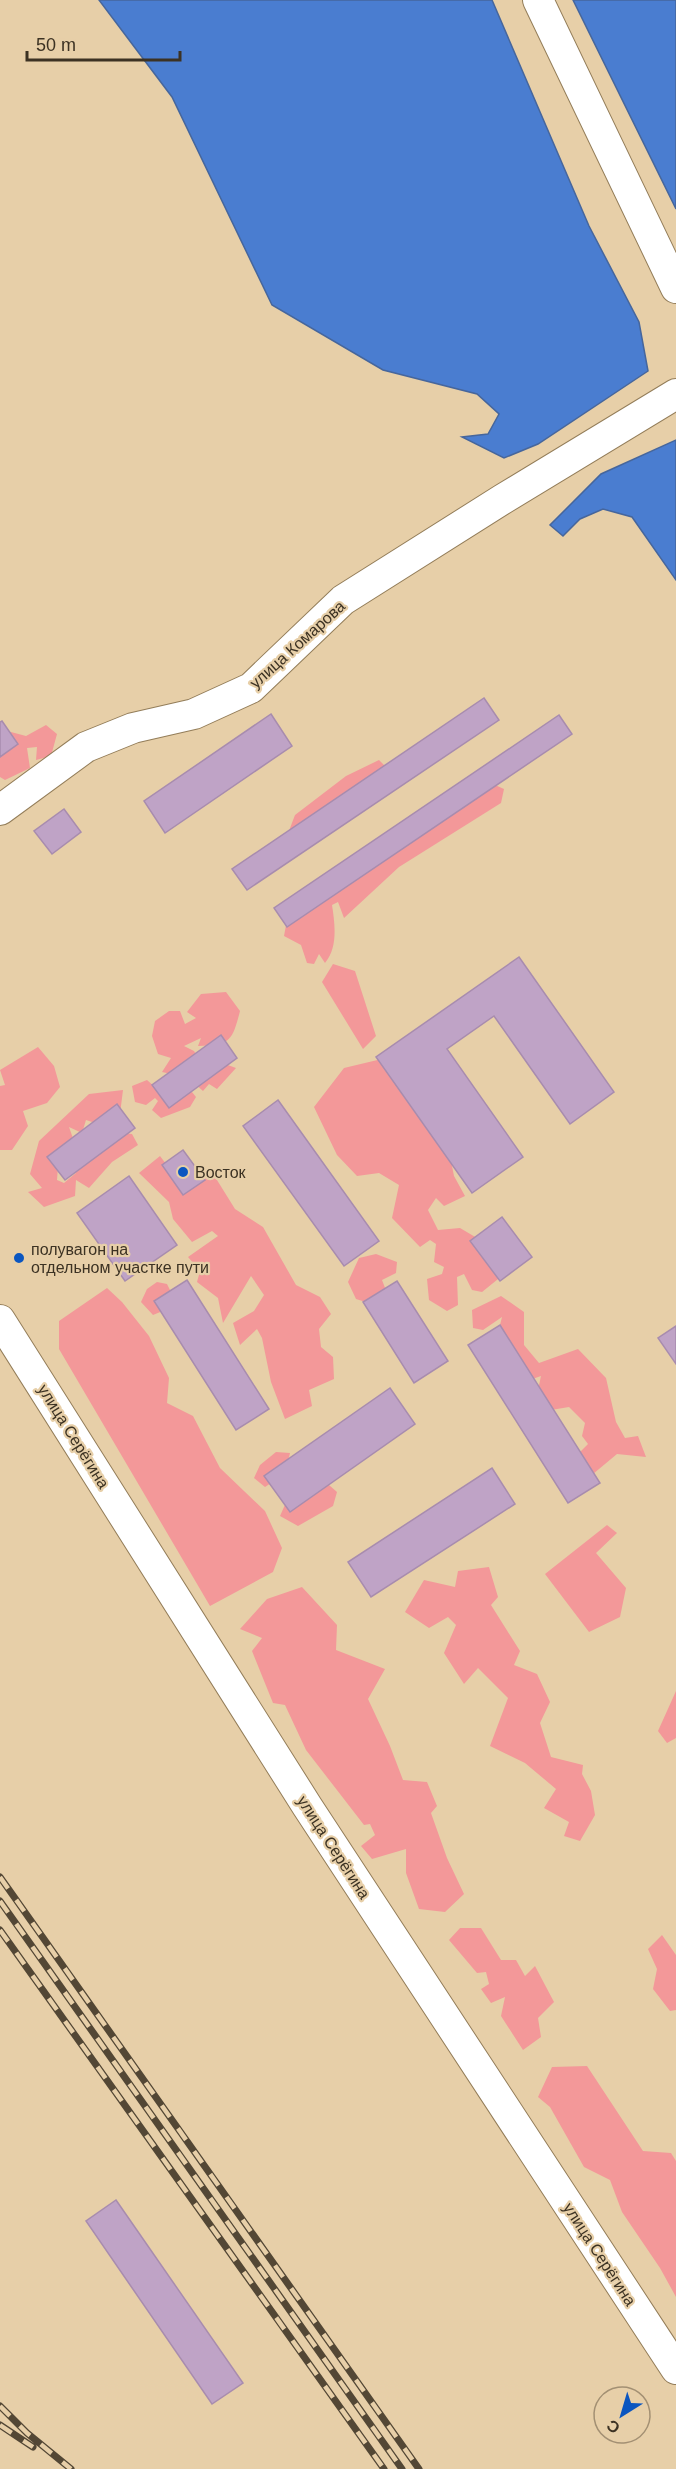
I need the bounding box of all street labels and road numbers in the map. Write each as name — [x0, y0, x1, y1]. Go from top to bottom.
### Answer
street label: улица Комарова — [246, 597, 348, 691]
street label: улица Серёгина — [35, 1381, 112, 1491]
street label: улица Серёгина — [294, 1793, 373, 1902]
street label: улица Серёгина — [560, 2200, 639, 2309]

